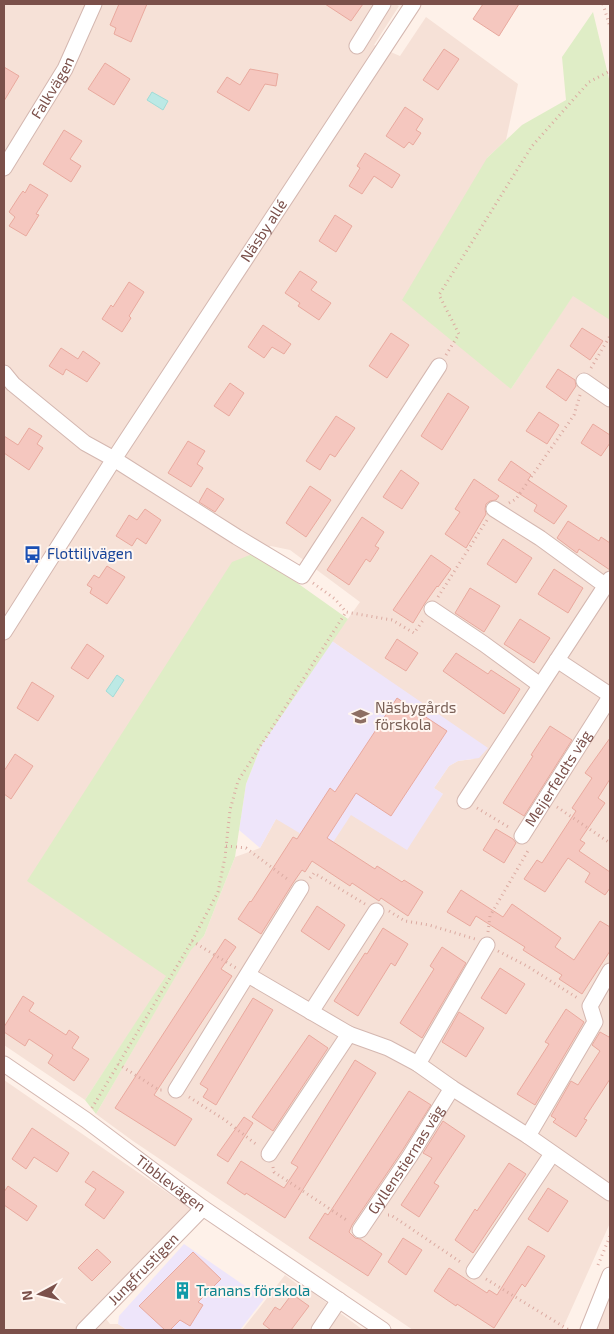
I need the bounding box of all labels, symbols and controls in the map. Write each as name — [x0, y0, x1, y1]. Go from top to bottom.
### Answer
street label: Falkvägen — [27, 54, 77, 122]
street label: Näsby allé — [236, 196, 290, 265]
bus stop icon: Flottiljvägen — [23, 544, 43, 564]
place label: Flottiljvägen — [47, 544, 133, 563]
place label: Näsbygårds förskola — [375, 698, 456, 733]
school or university icon: Näsbygårds förskola — [351, 707, 371, 727]
street label: Meijerfeldts väg — [520, 726, 595, 829]
street label: Gyllenstiernas väg — [363, 1101, 448, 1217]
street label: Tibblevägen — [132, 1151, 210, 1215]
street label: Jungfrustigen — [104, 1229, 182, 1308]
north arrow — [15, 1269, 65, 1319]
building icon: Tranans förskola — [172, 1281, 192, 1301]
place label: Tranans förskola — [196, 1281, 310, 1299]
text: N — [18, 1290, 36, 1302]

